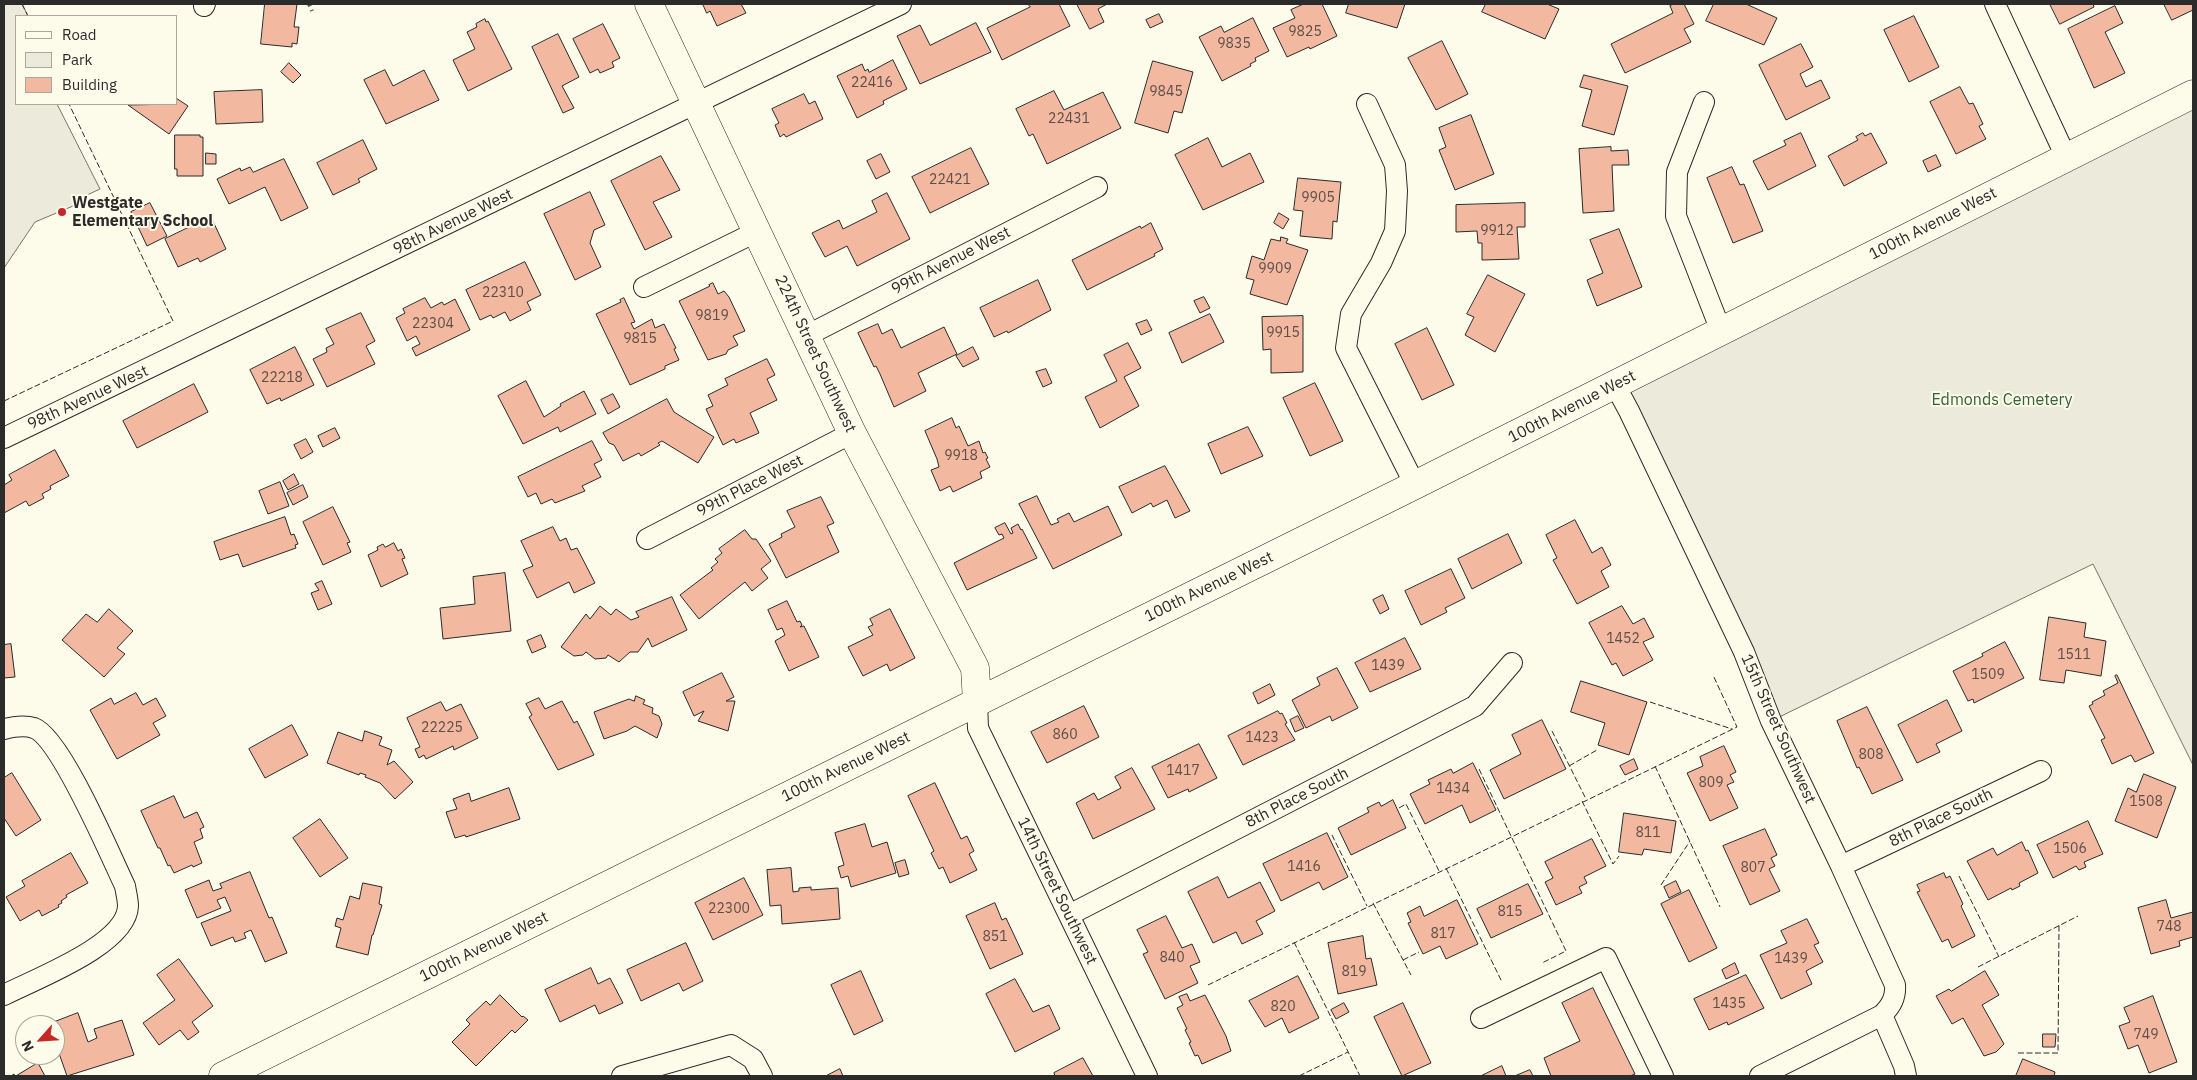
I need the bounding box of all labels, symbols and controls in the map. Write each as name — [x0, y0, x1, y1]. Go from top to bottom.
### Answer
legend — [15, 15, 178, 105]
house number: 9825 — [1288, 24, 1322, 40]
text: Road — [62, 25, 97, 44]
house number: 9835 — [1217, 36, 1251, 52]
text: Park — [62, 50, 92, 69]
text: Building — [62, 75, 117, 94]
house number: 22416 — [851, 75, 893, 91]
house number: 9845 — [1149, 84, 1183, 100]
house number: 22431 — [1048, 111, 1090, 127]
house number: 22421 — [929, 172, 971, 188]
street label: 100th Avenue West — [1866, 184, 2000, 264]
street label: 98th Avenue West — [390, 185, 516, 259]
house number: 9905 — [1301, 190, 1335, 206]
place label: Westgate Elementary School — [72, 193, 213, 231]
marker: Westgate Elementary School — [56, 206, 68, 218]
street label: 99th Avenue West — [888, 223, 1014, 299]
house number: 9912 — [1480, 223, 1514, 239]
house number: 9909 — [1258, 261, 1292, 277]
street label: 224th Street Southwest — [770, 272, 860, 436]
house number: 22310 — [482, 285, 524, 301]
house number: 9819 — [695, 308, 729, 324]
house number: 22304 — [412, 316, 454, 332]
house number: 9915 — [1266, 325, 1300, 341]
house number: 9815 — [623, 331, 657, 347]
street label: 98th Avenue West — [25, 362, 151, 434]
street label: 100th Avenue West — [1505, 367, 1639, 447]
house number: 22218 — [261, 370, 303, 386]
park label: Edmonds Cemetery — [1931, 390, 2073, 410]
house number: 9918 — [944, 448, 978, 464]
street label: 99th Place West — [694, 451, 806, 521]
street label: 100th Avenue West — [1142, 548, 1276, 626]
house number: 1452 — [1606, 631, 1640, 647]
house number: 1511 — [2057, 647, 2091, 663]
street label: 15th Street Southwest — [1736, 651, 1820, 807]
house number: 1439 — [1371, 658, 1405, 674]
house number: 1509 — [1971, 667, 2005, 683]
house number: 22225 — [421, 720, 463, 736]
house number: 860 — [1052, 727, 1078, 743]
street label: 100th Avenue West — [779, 728, 913, 806]
house number: 1423 — [1245, 730, 1279, 746]
house number: 808 — [1858, 747, 1884, 763]
house number: 1417 — [1166, 763, 1200, 779]
street label: 8th Place South — [1242, 764, 1352, 832]
house number: 809 — [1698, 775, 1724, 791]
house number: 1434 — [1436, 781, 1470, 797]
street label: 8th Place South — [1886, 785, 1996, 851]
house number: 1508 — [2129, 794, 2163, 810]
street label: 14th Street Southwest — [1013, 814, 1101, 968]
house number: 811 — [1635, 825, 1661, 841]
house number: 1506 — [2053, 841, 2087, 857]
house number: 1416 — [1287, 859, 1321, 875]
house number: 807 — [1740, 860, 1766, 876]
house number: 22300 — [708, 901, 750, 917]
house number: 815 — [1497, 904, 1523, 920]
street label: 100th Avenue West — [417, 908, 551, 986]
house number: 748 — [2156, 919, 2182, 935]
house number: 817 — [1430, 926, 1456, 942]
house number: 851 — [982, 929, 1008, 945]
house number: 840 — [1159, 950, 1185, 966]
house number: 1439 — [1774, 951, 1808, 967]
house number: 819 — [1341, 964, 1367, 980]
house number: 1435 — [1712, 996, 1746, 1012]
house number: 820 — [1270, 999, 1296, 1015]
north arrow — [15, 1015, 65, 1065]
house number: 749 — [2133, 1027, 2159, 1043]
text: N — [17, 1038, 38, 1055]

